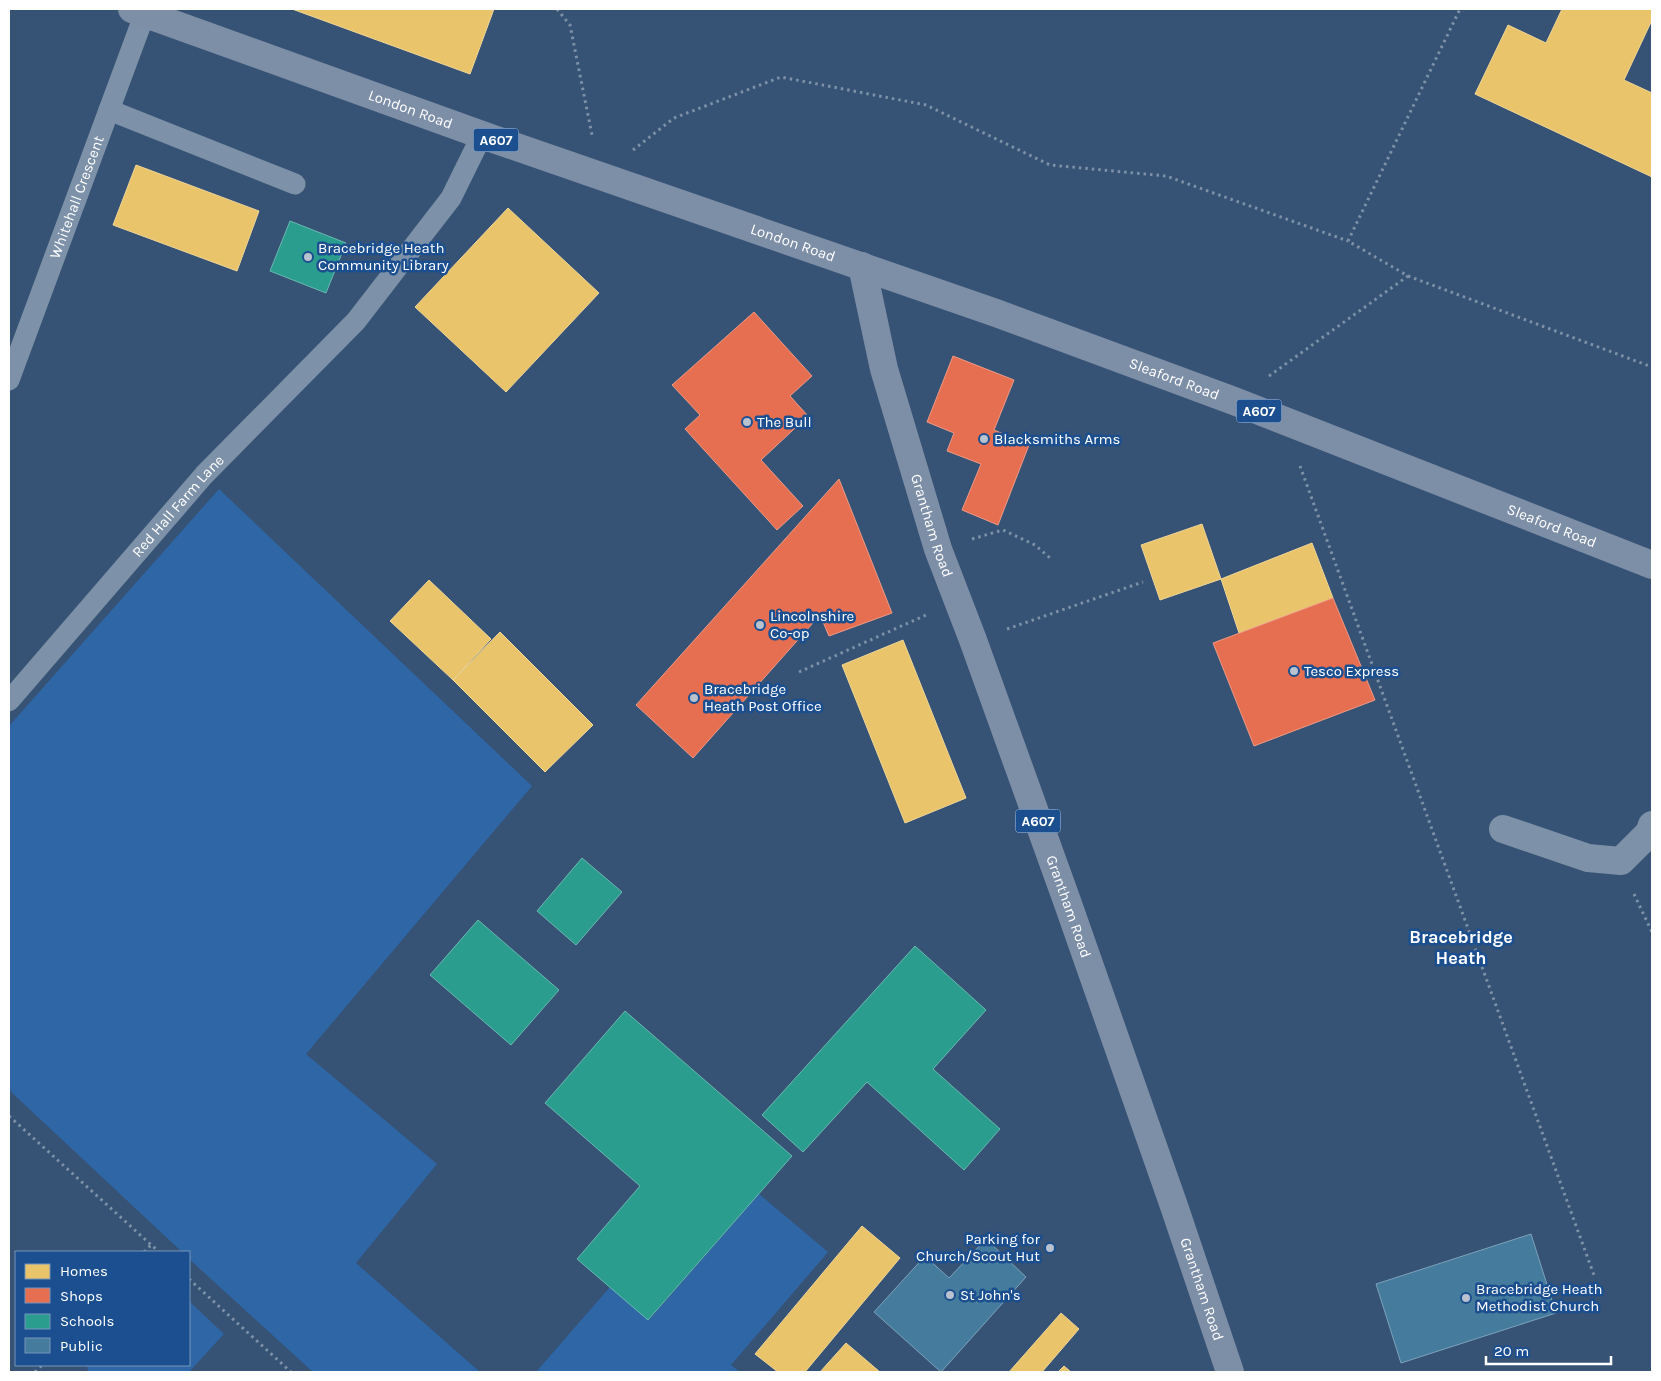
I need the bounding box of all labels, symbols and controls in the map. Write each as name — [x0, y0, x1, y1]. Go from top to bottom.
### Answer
street label: London Road — [366, 86, 455, 133]
road number: A607 — [474, 128, 518, 152]
street label: Whitehall Crescent — [46, 133, 108, 261]
street label: London Road — [748, 220, 838, 266]
place label: Bracebridge Heath Community Library — [318, 239, 449, 274]
marker: Bracebridge Heath Community Library — [302, 251, 314, 263]
street label: Sleaford Road — [1127, 354, 1222, 404]
road number: A607 — [1236, 400, 1282, 422]
place label: The Bull — [757, 413, 812, 431]
marker: The Bull — [741, 416, 753, 428]
place label: Blacksmiths Arms — [994, 430, 1120, 448]
marker: Blacksmiths Arms — [978, 433, 990, 445]
street label: Red Hall Farm Lane — [128, 451, 228, 561]
street label: Grantham Road — [907, 472, 957, 580]
street label: Sleaford Road — [1504, 500, 1599, 551]
place label: Lincolnshire Co-op — [770, 607, 854, 642]
marker: Lincolnshire Co-op — [754, 619, 766, 631]
place label: Tesco Express — [1304, 662, 1399, 680]
marker: Tesco Express — [1288, 665, 1300, 677]
place label: Bracebridge Heath Post Office — [704, 680, 822, 715]
marker: Bracebridge Heath Post Office — [688, 692, 700, 704]
road number: A607 — [1016, 809, 1060, 832]
street label: Grantham Road — [1042, 853, 1095, 960]
district label: Bracebridge Heath — [1409, 926, 1513, 969]
place label: Parking for Church/Scout Hut — [916, 1230, 1041, 1265]
street label: Grantham Road — [1176, 1235, 1228, 1343]
marker: Parking for Church/Scout Hut — [1044, 1242, 1056, 1254]
legend — [15, 1251, 190, 1366]
text: Homes — [60, 1262, 108, 1280]
place label: Bracebridge Heath Methodist Church — [1476, 1280, 1603, 1315]
place label: St John's — [960, 1286, 1021, 1304]
text: Shops — [60, 1287, 103, 1305]
marker: St John's — [944, 1289, 956, 1301]
marker: Bracebridge Heath Methodist Church — [1460, 1292, 1472, 1304]
text: Schools — [60, 1312, 114, 1330]
scale bar — [1486, 1334, 1611, 1366]
text: Public — [60, 1337, 103, 1355]
text: 20 m — [1494, 1342, 1529, 1360]

